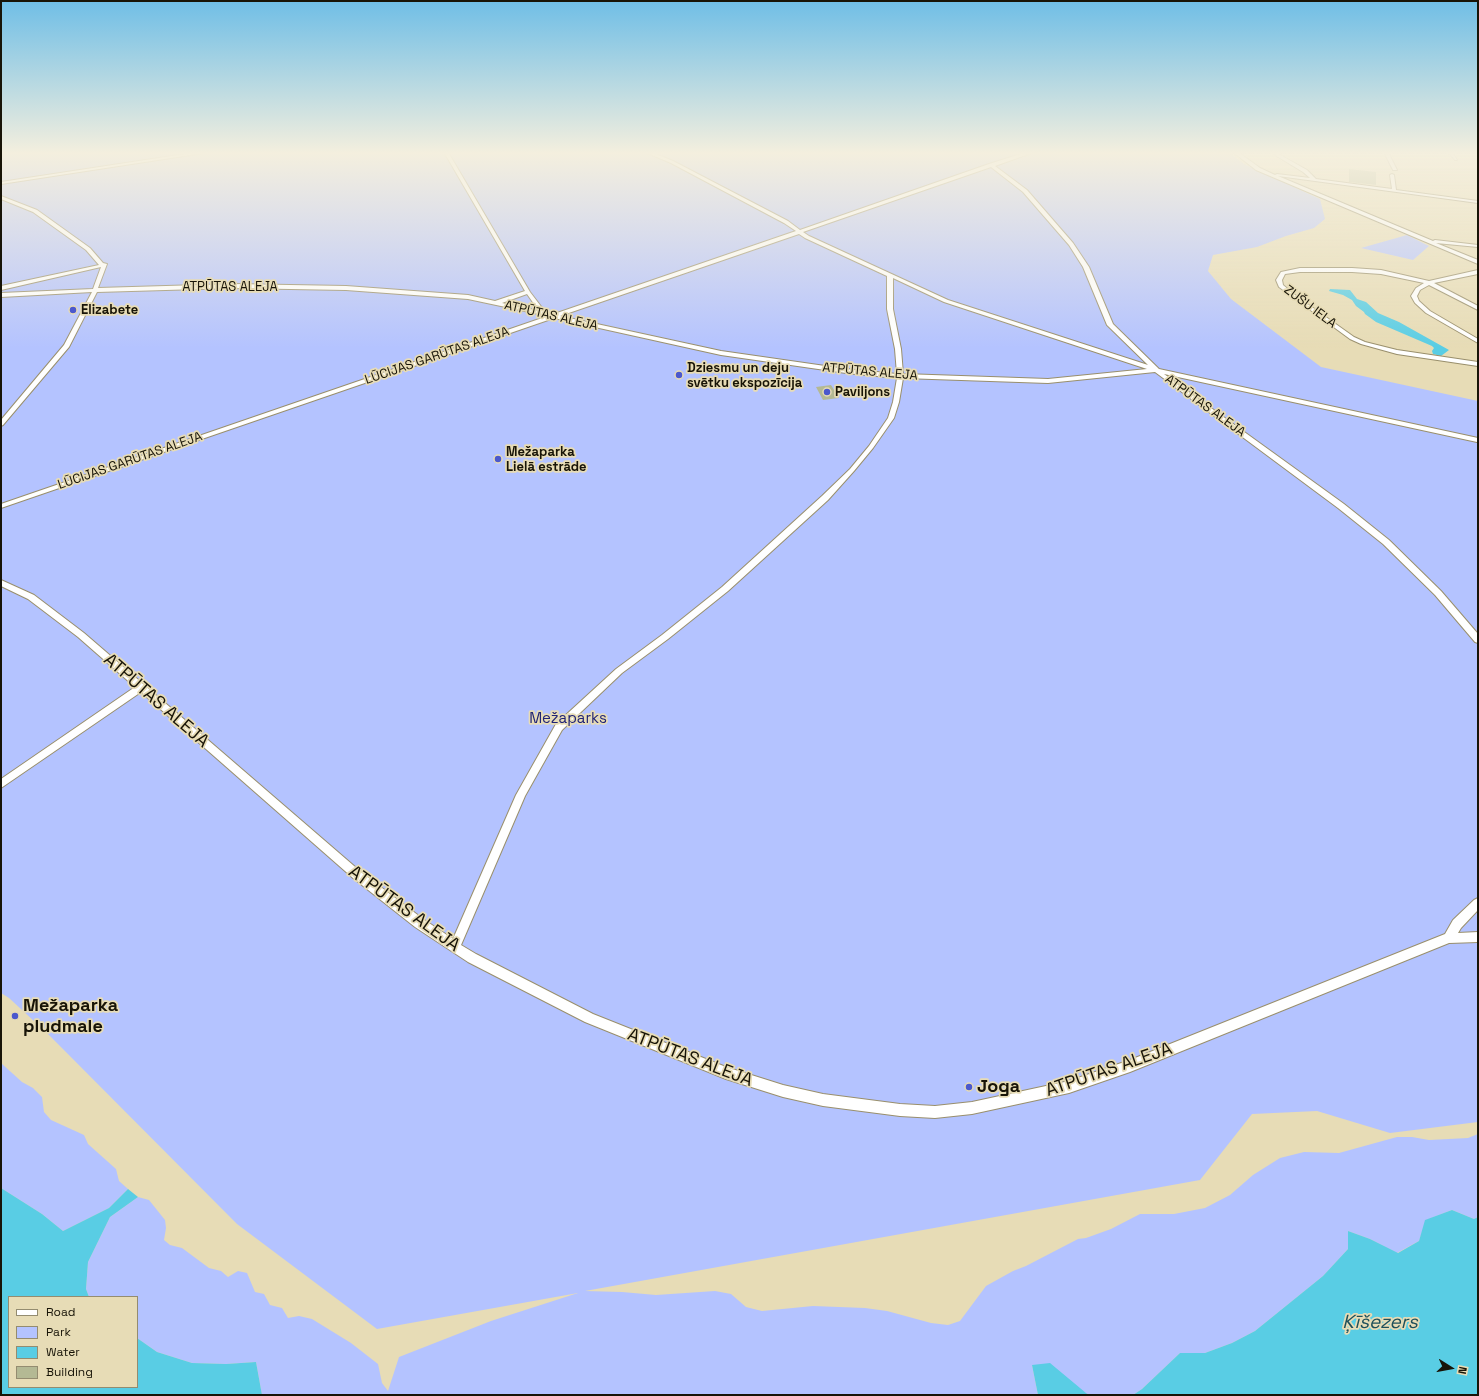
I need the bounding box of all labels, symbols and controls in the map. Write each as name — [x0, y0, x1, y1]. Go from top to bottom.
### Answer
street label: ATPŪTAS ALEJA — [182, 279, 278, 295]
street label: ZUŠU IELA — [1281, 282, 1339, 332]
street label: ATPŪTAS ALEJA — [503, 298, 599, 334]
place label: Elizabete — [81, 302, 138, 318]
marker: Elizabete — [68, 305, 78, 315]
street label: LŪCIJAS GARŪTAS ALEJA — [363, 324, 511, 388]
place label: Dziesmu un deju svētku ekspozīcija — [687, 360, 802, 391]
street label: ATPŪTAS ALEJA — [822, 360, 918, 384]
marker: Dziesmu un deju svētku ekspozīcija — [674, 370, 684, 380]
street label: ATPŪTAS ALEJA — [1162, 372, 1248, 440]
place label: Paviljons — [835, 384, 890, 400]
marker: Paviljons — [822, 387, 832, 397]
street label: LŪCIJAS GARŪTAS ALEJA — [56, 429, 204, 493]
place label: Mežaparka Lielā estrāde — [506, 444, 587, 475]
marker: Mežaparka Lielā estrāde — [493, 454, 503, 464]
street label: ATPŪTAS ALEJA — [99, 649, 213, 753]
park label: Mežaparks — [529, 710, 607, 728]
street label: ATPŪTAS ALEJA — [344, 861, 464, 957]
place label: Mežaparka pludmale — [23, 995, 118, 1038]
marker: Mežaparka pludmale — [10, 1011, 20, 1021]
street label: ATPŪTAS ALEJA — [624, 1024, 756, 1092]
street label: ATPŪTAS ALEJA — [1043, 1038, 1175, 1102]
place label: Joga — [977, 1076, 1020, 1098]
marker: Joga — [964, 1082, 974, 1092]
legend — [8, 1296, 138, 1388]
text: Road — [46, 1304, 75, 1320]
water label: Ķīšezers — [1342, 1312, 1418, 1334]
text: Park — [46, 1324, 71, 1340]
text: Water — [46, 1344, 80, 1360]
north arrow — [1431, 1348, 1471, 1388]
text: Building — [46, 1364, 93, 1380]
text: N — [1455, 1365, 1470, 1375]

